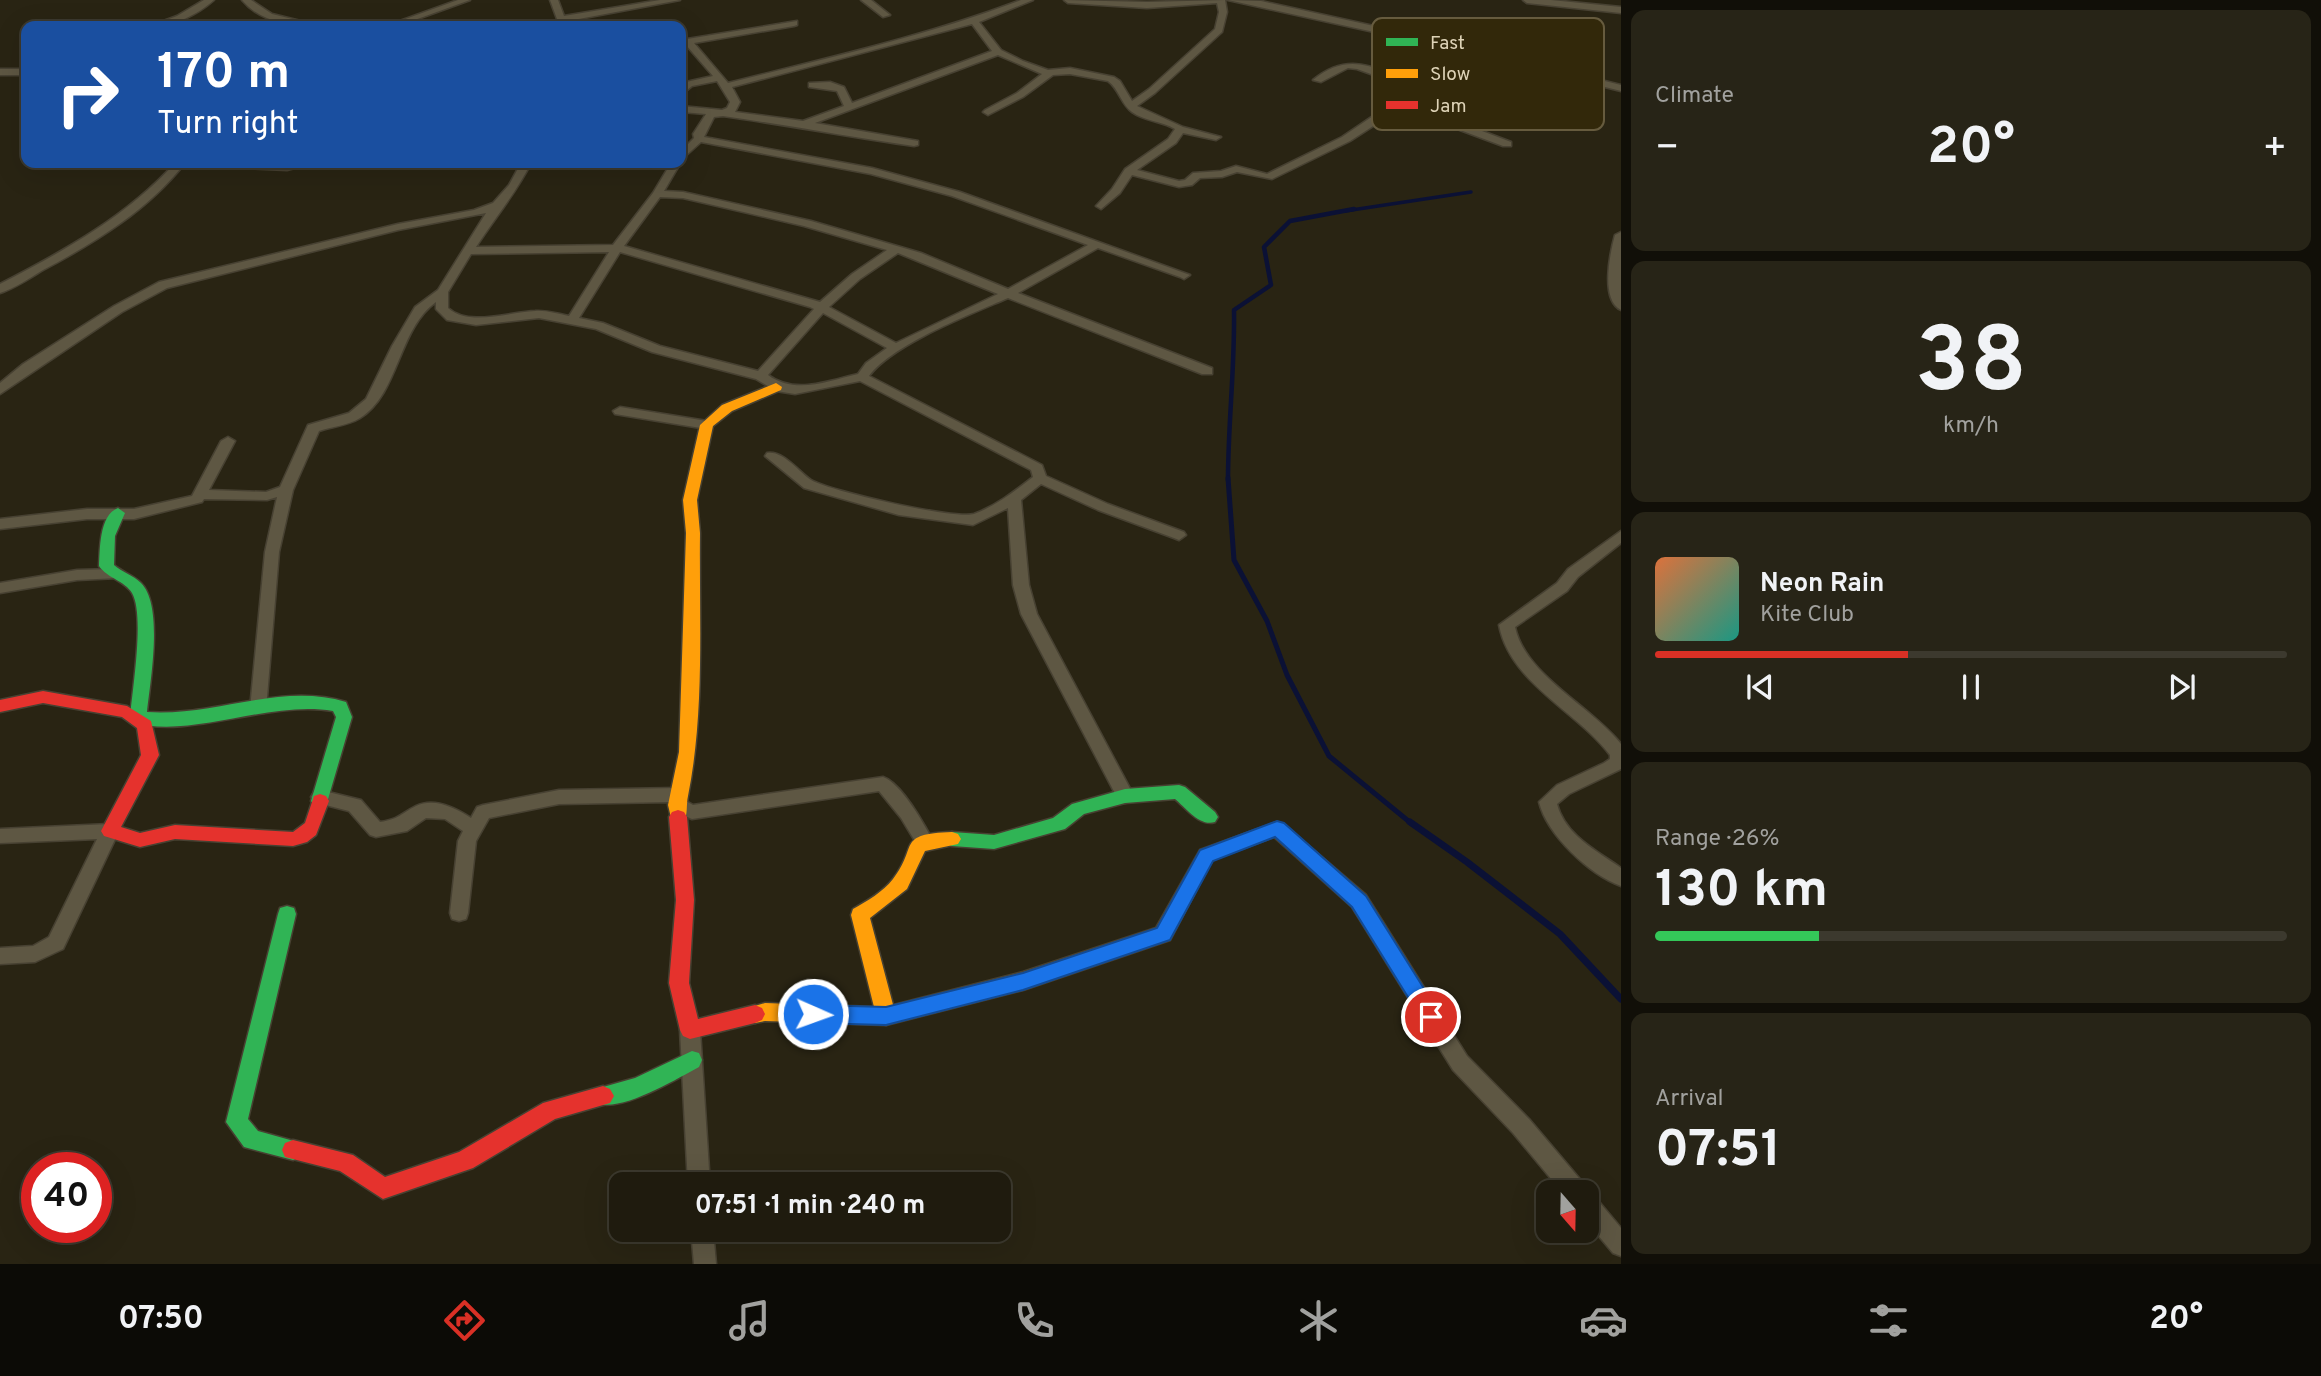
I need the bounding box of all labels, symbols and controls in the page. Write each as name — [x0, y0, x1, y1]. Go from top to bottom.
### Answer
legend — [1372, 18, 1604, 130]
text: Fast — [1430, 32, 1465, 56]
text: 170 m — [157, 44, 290, 106]
icon: right — [42, 49, 133, 140]
text: Slow — [1430, 63, 1470, 87]
text: Climate — [1655, 82, 1734, 111]
text: Jam — [1430, 95, 1467, 119]
text: Turn right — [157, 105, 299, 145]
text: 20° — [1927, 116, 2015, 182]
text: − — [1655, 125, 1680, 174]
text: + — [2262, 125, 2287, 174]
text: 38 — [1915, 309, 2027, 424]
text: km/h — [1943, 412, 1999, 441]
text: Neon Rain — [1760, 568, 1885, 601]
text: Kite Club — [1760, 601, 1854, 630]
icon: previous — [1741, 668, 1779, 706]
icon: pause — [1952, 668, 1990, 706]
icon: next — [2163, 668, 2201, 706]
text: Range · 26% — [1655, 825, 1780, 854]
text: 130 km — [1655, 859, 1828, 925]
position arrow — [776, 977, 850, 1051]
pin — [1401, 987, 1461, 1047]
icon: arrive — [1412, 998, 1450, 1036]
text: Arrival — [1655, 1085, 1724, 1114]
text: 07:51 — [1655, 1119, 1781, 1185]
speed limit sign: 40 — [21, 1152, 112, 1243]
north arrow — [1536, 1180, 1600, 1242]
map controls — [1536, 1180, 1599, 1243]
text: 07:51 · 1 min · 240 m — [695, 1190, 925, 1223]
icon: directions — [440, 1296, 489, 1345]
icon: music — [725, 1296, 774, 1345]
icon: phone — [1010, 1296, 1059, 1345]
icon: climate — [1294, 1296, 1343, 1345]
icon: car — [1579, 1296, 1628, 1345]
icon: filters — [1864, 1296, 1913, 1345]
text: 07:50 — [118, 1300, 204, 1340]
text: 20° — [2149, 1300, 2203, 1340]

